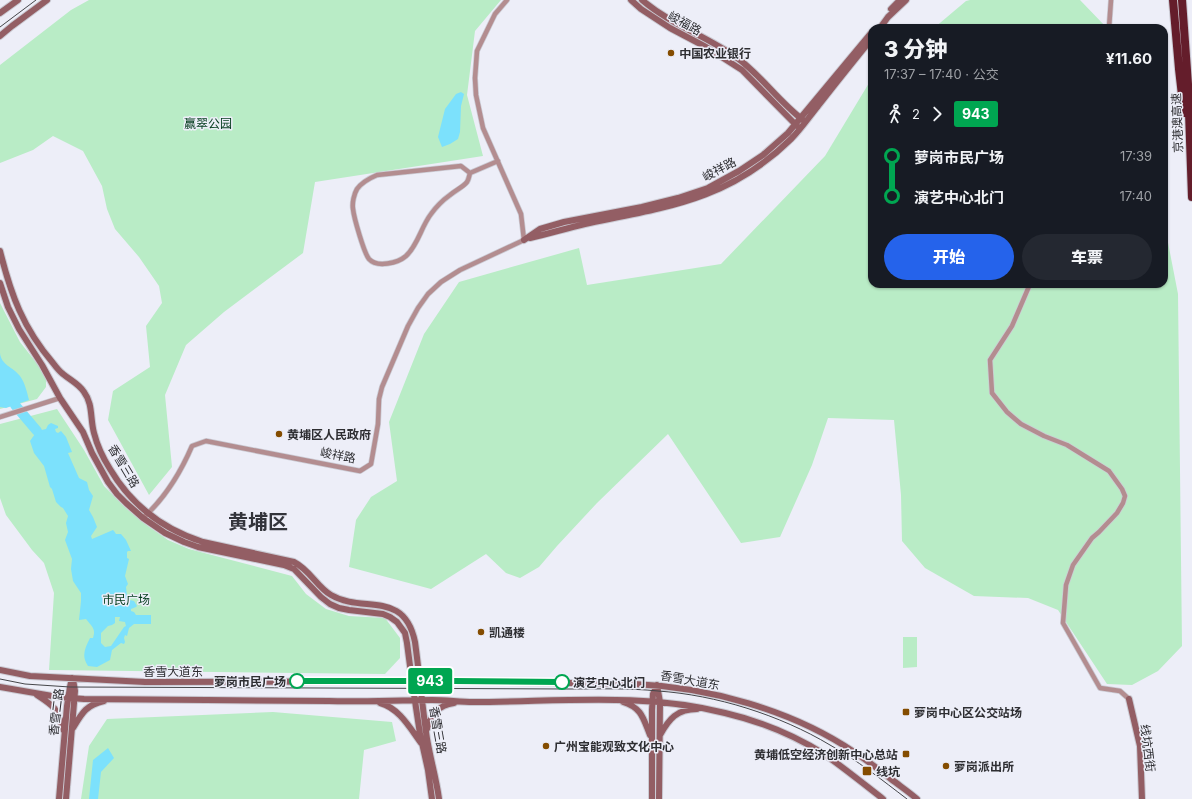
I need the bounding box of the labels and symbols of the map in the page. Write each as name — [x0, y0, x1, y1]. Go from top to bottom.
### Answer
street label: 峻福路 — [666, 8, 704, 38]
place label: 中国农业银行 — [679, 46, 751, 61]
marker: 中国农业银行 — [666, 48, 676, 58]
street label: 京港澳高速 — [1168, 93, 1186, 153]
park label: 赢翠公园 — [184, 116, 232, 131]
street label: 峻祥路 — [700, 154, 738, 184]
place label: 黄埔区人民政府 — [287, 427, 371, 442]
marker: 黄埔区人民政府 — [274, 429, 284, 439]
street label: 香雪三路 — [105, 442, 143, 490]
street label: 峻祥路 — [319, 444, 357, 466]
district label: 黄埔区 — [228, 510, 288, 534]
park label: 市民广场 — [102, 592, 150, 607]
place label: 凯通楼 — [489, 625, 525, 640]
marker: 凯通楼 — [476, 627, 486, 637]
street label: 香雪大道东 — [143, 664, 203, 679]
street label: 香雪大道东 — [659, 667, 721, 693]
line badge: 943 — [407, 668, 453, 694]
marker: 萝岗市民广场 — [289, 673, 305, 689]
place label: 萝岗市民广场 — [214, 674, 286, 689]
marker: 演艺中心北门 — [554, 674, 570, 690]
place label: 演艺中心北门 — [573, 675, 645, 690]
street label: 香雪二路 — [46, 687, 66, 737]
street label: 香雪三路 — [426, 705, 450, 755]
place label: 萝岗中心区公交站场 — [914, 705, 1022, 720]
marker: 萝岗中心区公交站场 — [901, 707, 911, 717]
street label: 线坑西街 — [1138, 723, 1158, 773]
place label: 广州宝能观致文化中心 — [554, 739, 674, 754]
marker: 广州宝能观致文化中心 — [541, 741, 551, 751]
place label: 黄埔低空经济创新中心总站 — [754, 747, 898, 762]
marker: 黄埔低空经济创新中心总站 — [901, 749, 911, 759]
place label: 萝岗派出所 — [954, 759, 1014, 774]
marker: 萝岗派出所 — [941, 761, 951, 771]
place label: 线坑 — [876, 764, 900, 779]
marker: 线坑 — [861, 765, 873, 777]

